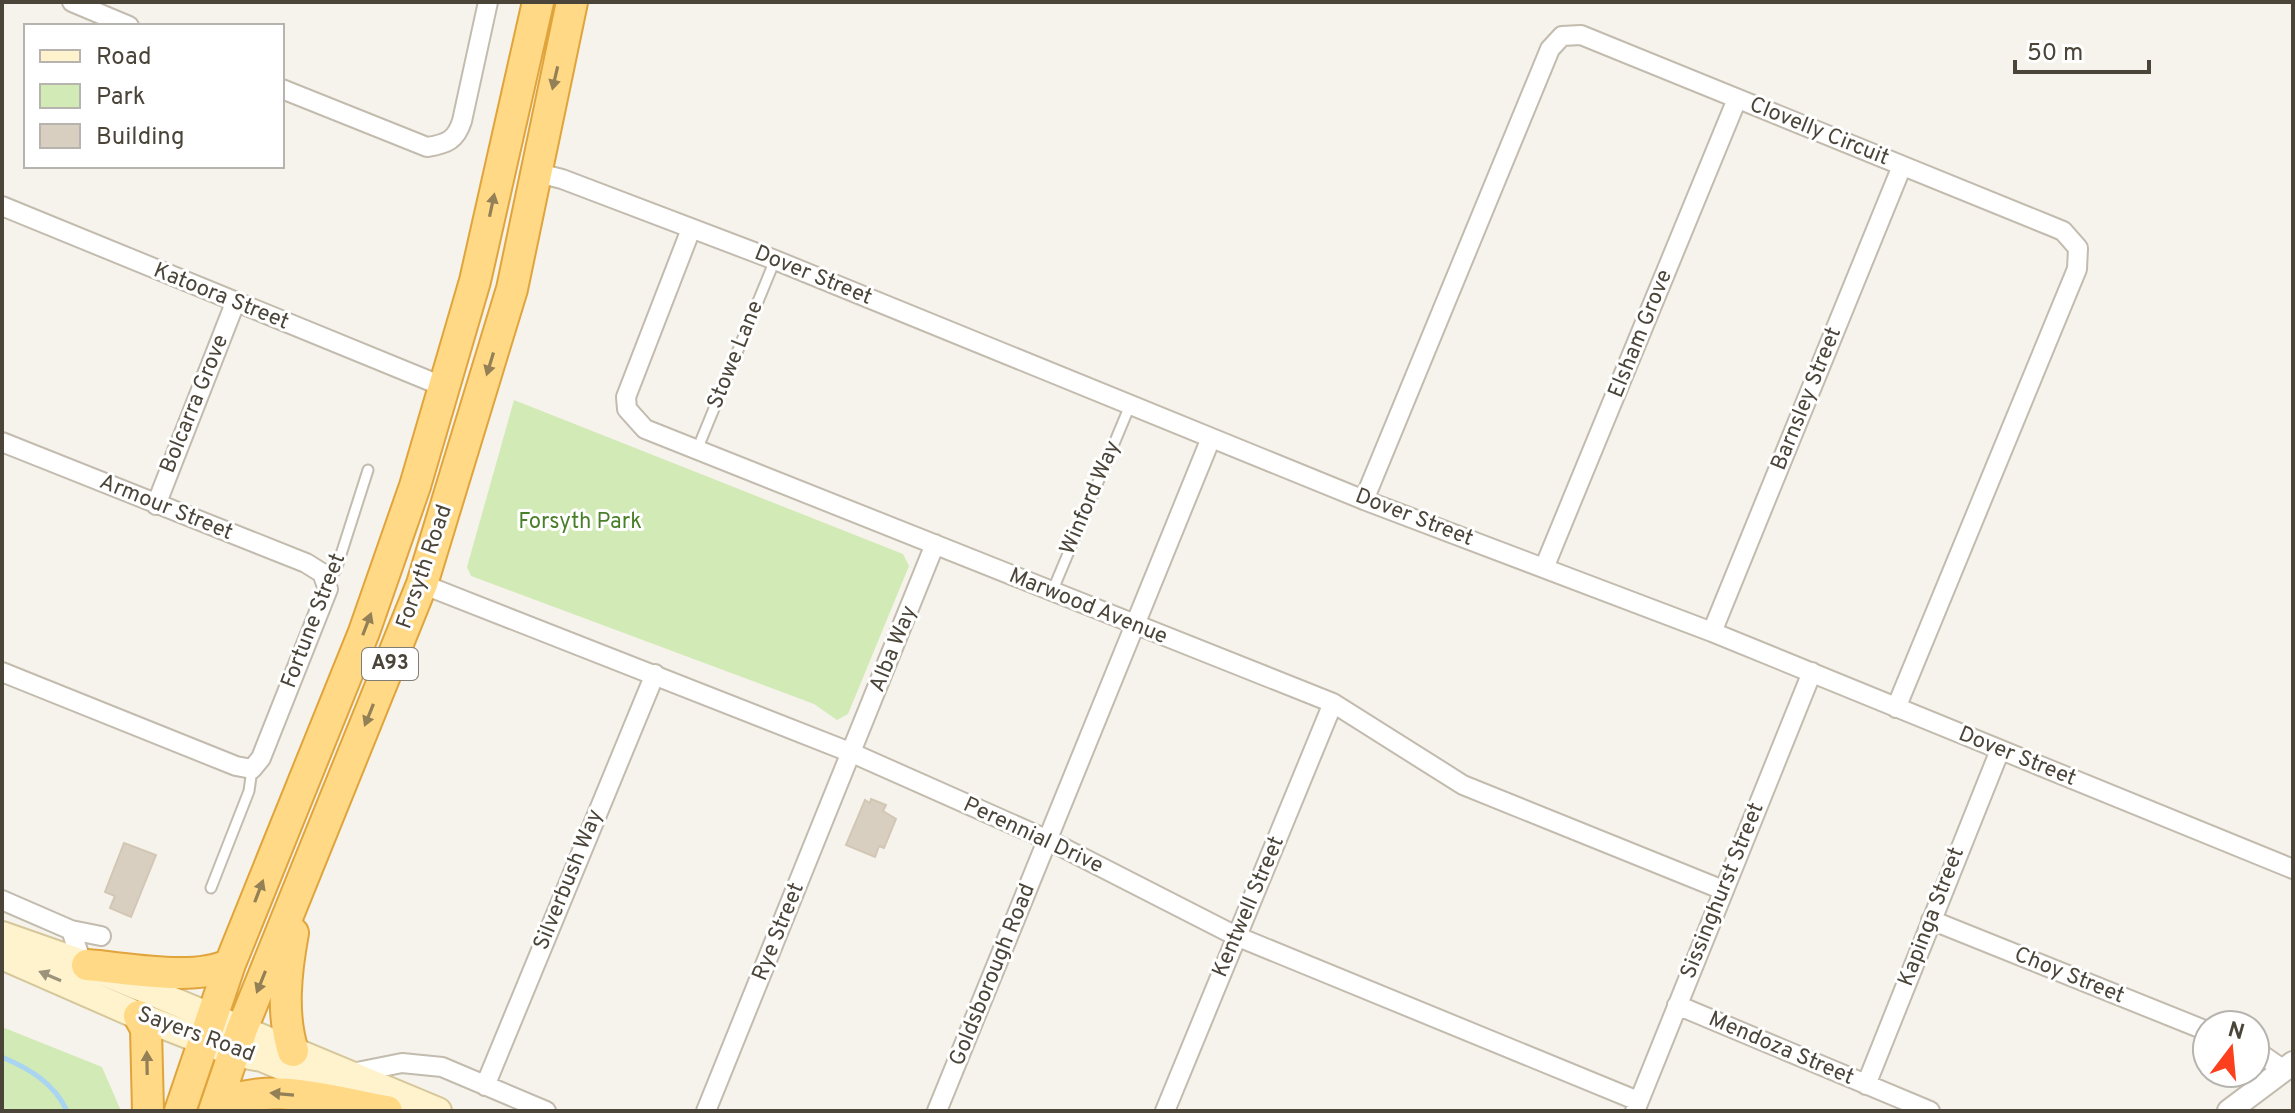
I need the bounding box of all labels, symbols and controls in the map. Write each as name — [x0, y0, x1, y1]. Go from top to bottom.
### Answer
legend — [24, 24, 284, 168]
scale bar — [2015, 24, 2149, 74]
text: 50 m — [2027, 39, 2083, 69]
text: Road — [96, 43, 152, 73]
one-way arrow — [548, 66, 561, 91]
text: Park — [96, 83, 146, 113]
street label: Clovelly Circuit — [1745, 92, 1893, 172]
text: Building — [96, 123, 185, 153]
one-way arrow — [486, 192, 499, 217]
street label: Dover Street — [750, 240, 876, 312]
street label: Katoora Street — [149, 258, 293, 336]
street label: Elsham Grove — [1603, 266, 1679, 402]
street label: Stowe Lane — [702, 297, 770, 413]
street label: Barnsley Street — [1766, 323, 1848, 475]
street label: Bolcarra Grove — [155, 331, 235, 477]
one-way arrow — [483, 352, 496, 376]
street label: Winford Way — [1055, 437, 1127, 559]
street label: Armour Street — [95, 469, 237, 547]
street label: Dover Street — [1351, 483, 1477, 553]
street label: Forsyth Road — [391, 501, 459, 633]
park label: Forsyth Park — [518, 509, 642, 536]
street label: Fortune Street — [276, 550, 352, 692]
street label: Marwood Avenue — [1005, 563, 1171, 651]
street label: Alba Way — [864, 602, 924, 696]
one-way arrow — [361, 612, 374, 636]
road number: A93 — [362, 648, 418, 680]
one-way arrow — [362, 703, 375, 727]
street label: Dover Street — [1954, 721, 2080, 793]
street label: Perennial Drive — [959, 792, 1107, 880]
street label: Sissinghurst Street — [1675, 799, 1771, 983]
street label: Silverbush Way — [528, 806, 610, 954]
street label: Kentwell Street — [1207, 832, 1291, 982]
street label: Kapinga Street — [1893, 844, 1971, 990]
one-way arrow — [253, 879, 266, 903]
street label: Rye Street — [747, 879, 811, 985]
street label: Goldsborough Road — [944, 880, 1042, 1070]
street label: Choy Street — [2010, 942, 2128, 1010]
one-way arrow — [38, 969, 62, 982]
one-way arrow — [254, 970, 267, 994]
street label: Sayers Road — [134, 1001, 258, 1069]
street label: Mendoza Street — [1704, 1006, 1858, 1092]
north arrow — [2191, 1009, 2271, 1089]
text: N — [2225, 1017, 2247, 1047]
one-way arrow — [141, 1050, 153, 1075]
one-way arrow — [269, 1088, 294, 1101]

